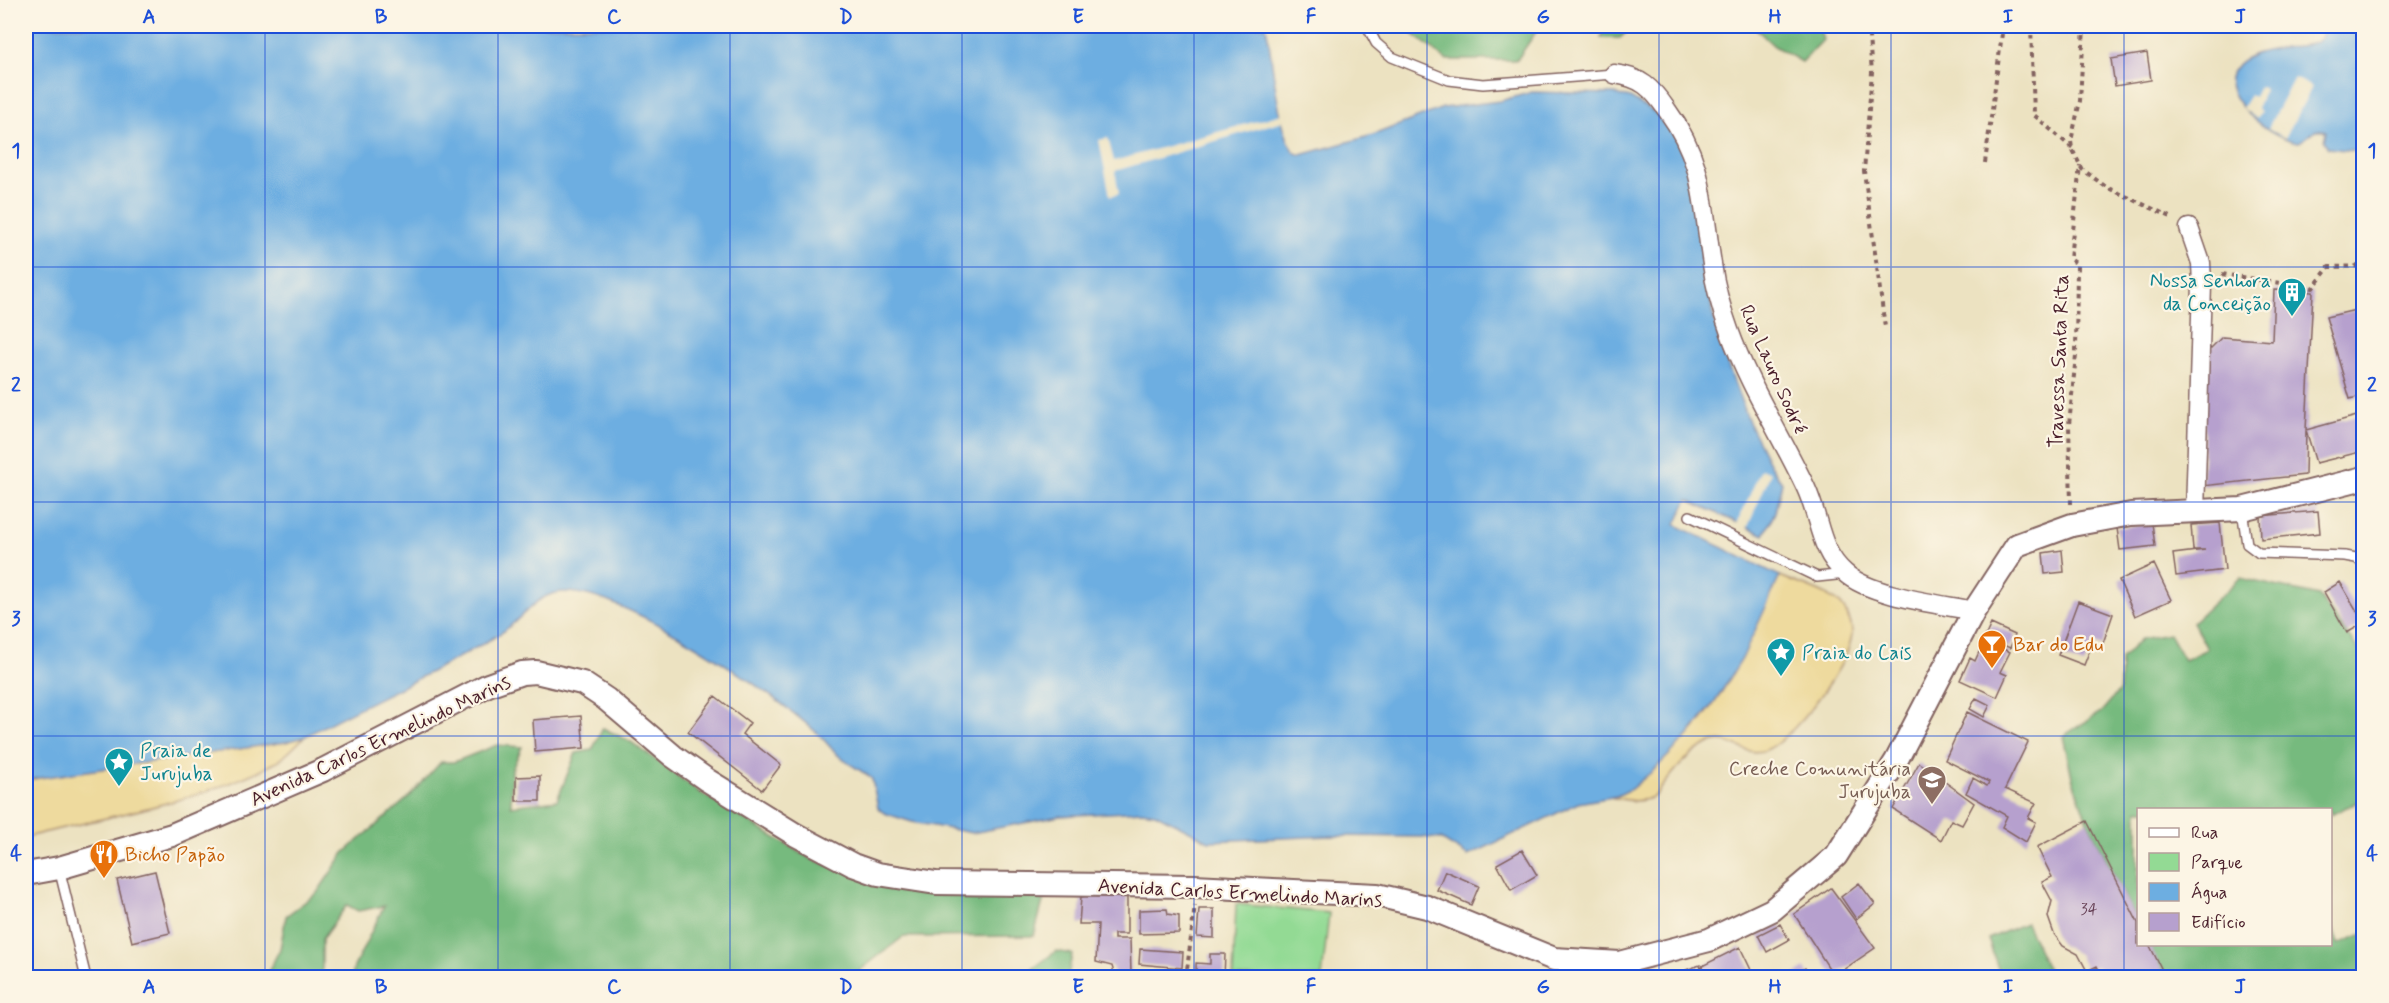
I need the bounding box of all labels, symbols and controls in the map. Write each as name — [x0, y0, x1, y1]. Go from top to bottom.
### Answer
text: A — [142, 4, 156, 31]
text: B — [375, 4, 388, 31]
text: C — [607, 4, 622, 31]
text: D — [839, 4, 853, 31]
text: E — [1072, 4, 1084, 31]
text: F — [1306, 4, 1317, 31]
text: G — [1536, 4, 1550, 31]
text: H — [1768, 4, 1782, 31]
text: I — [2003, 4, 2013, 31]
text: J — [2234, 4, 2246, 31]
text: 1 — [12, 138, 20, 165]
text: 1 — [2368, 138, 2376, 165]
place label: Nossa Senhora da Conceição — [2150, 268, 2271, 318]
street label: Travessa Santa Rita — [2043, 274, 2076, 448]
building icon: Nossa Senhora da Conceição — [2276, 276, 2308, 318]
street label: Rua Lauro Sodré — [1732, 301, 1813, 438]
text: 2 — [11, 372, 21, 399]
text: 2 — [2367, 372, 2377, 399]
text: 3 — [11, 606, 21, 633]
text: 3 — [2367, 606, 2377, 633]
bar icon: Bar do Edu — [1976, 628, 2008, 670]
place label: Bar do Edu — [2013, 632, 2103, 659]
place icon: Praia do Cais — [1765, 636, 1797, 678]
place label: Praia do Cais — [1802, 640, 1912, 667]
street label: Avenida Carlos Ermelindo Marins — [246, 669, 516, 814]
place label: Praia de Jurujuba — [140, 738, 213, 788]
place icon: Praia de Jurujuba — [103, 746, 135, 788]
place label: Creche Comunitária Jurujuba — [1729, 756, 1911, 806]
school or university icon: Creche Comunitária Jurujuba — [1916, 764, 1948, 806]
legend — [2137, 808, 2332, 946]
text: Rua — [2191, 821, 2218, 845]
restaurant icon: Bicho Papão — [88, 838, 120, 880]
text: 4 — [10, 841, 22, 868]
text: 4 — [2366, 841, 2378, 868]
place label: Bicho Papão — [125, 842, 225, 869]
text: Parque — [2191, 851, 2243, 875]
street label: Avenida Carlos Ermelindo Marins — [1097, 873, 1383, 914]
text: Água — [2191, 881, 2227, 905]
house number: 34 — [2081, 899, 2098, 920]
text: Edifício — [2191, 911, 2246, 935]
text: A — [142, 974, 156, 1001]
text: B — [375, 974, 388, 1001]
text: C — [607, 974, 622, 1001]
text: D — [839, 974, 853, 1001]
text: E — [1072, 974, 1084, 1001]
text: F — [1306, 974, 1317, 1001]
text: G — [1536, 974, 1550, 1001]
text: H — [1768, 974, 1782, 1001]
text: I — [2003, 974, 2013, 1001]
text: J — [2234, 974, 2246, 1001]

